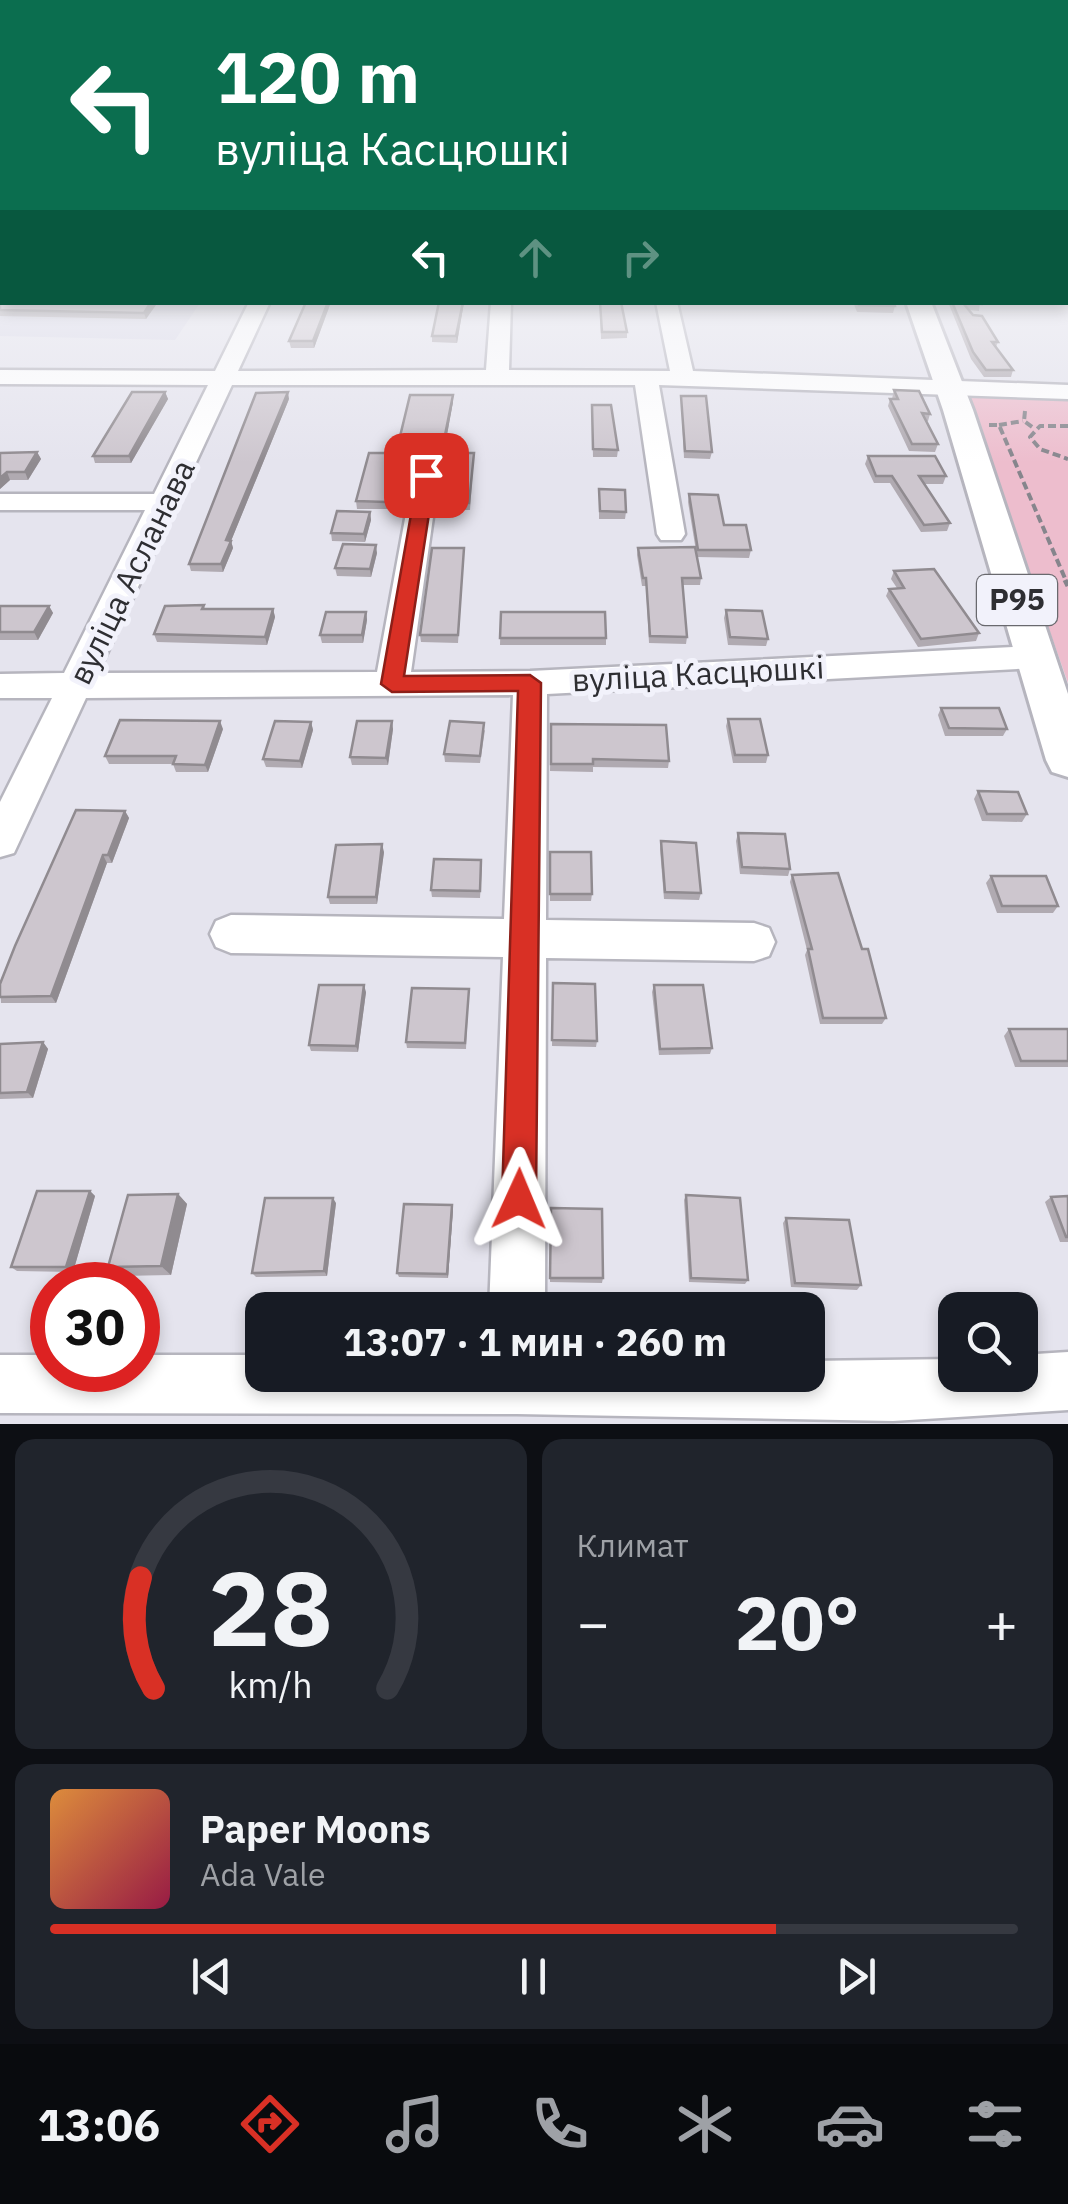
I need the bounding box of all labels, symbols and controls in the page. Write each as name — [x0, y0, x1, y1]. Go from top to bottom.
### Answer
text: 120 m — [215, 31, 420, 122]
icon: left — [50, 40, 180, 170]
text: вуліца Касцюшкі — [215, 119, 570, 177]
icon: left — [403, 230, 458, 285]
icon: ahead — [508, 230, 563, 285]
icon: right — [613, 230, 668, 285]
pin — [384, 433, 469, 518]
icon: arrive — [399, 448, 454, 503]
street label: вуліца Асланава — [58, 452, 204, 691]
road number: Р95 — [977, 575, 1057, 625]
street label: вуліца Касцюшкі — [571, 645, 825, 701]
position arrow — [467, 1147, 571, 1251]
speed limit sign: 30 — [30, 1262, 160, 1392]
map controls — [938, 1292, 1038, 1392]
button: search — [938, 1292, 1038, 1392]
text: 13:07 · 1 мин · 260 m — [343, 1317, 727, 1366]
text: Климат — [577, 1524, 689, 1566]
text: 28 — [208, 1539, 333, 1675]
text: 20° — [735, 1573, 860, 1671]
text: − — [577, 1587, 610, 1658]
text: + — [985, 1587, 1018, 1658]
text: km/h — [229, 1661, 313, 1708]
text: Paper Moons — [200, 1804, 431, 1853]
text: Ada Vale — [200, 1853, 326, 1895]
icon: previous — [184, 1949, 239, 2004]
icon: pause — [506, 1949, 561, 2004]
icon: next — [829, 1949, 884, 2004]
icon: directions — [235, 2089, 305, 2159]
icon: music — [380, 2089, 450, 2159]
icon: phone — [525, 2089, 595, 2159]
icon: climate — [670, 2089, 740, 2159]
icon: car — [815, 2089, 885, 2159]
icon: filters — [960, 2089, 1030, 2159]
text: 13:06 — [38, 2095, 160, 2153]

